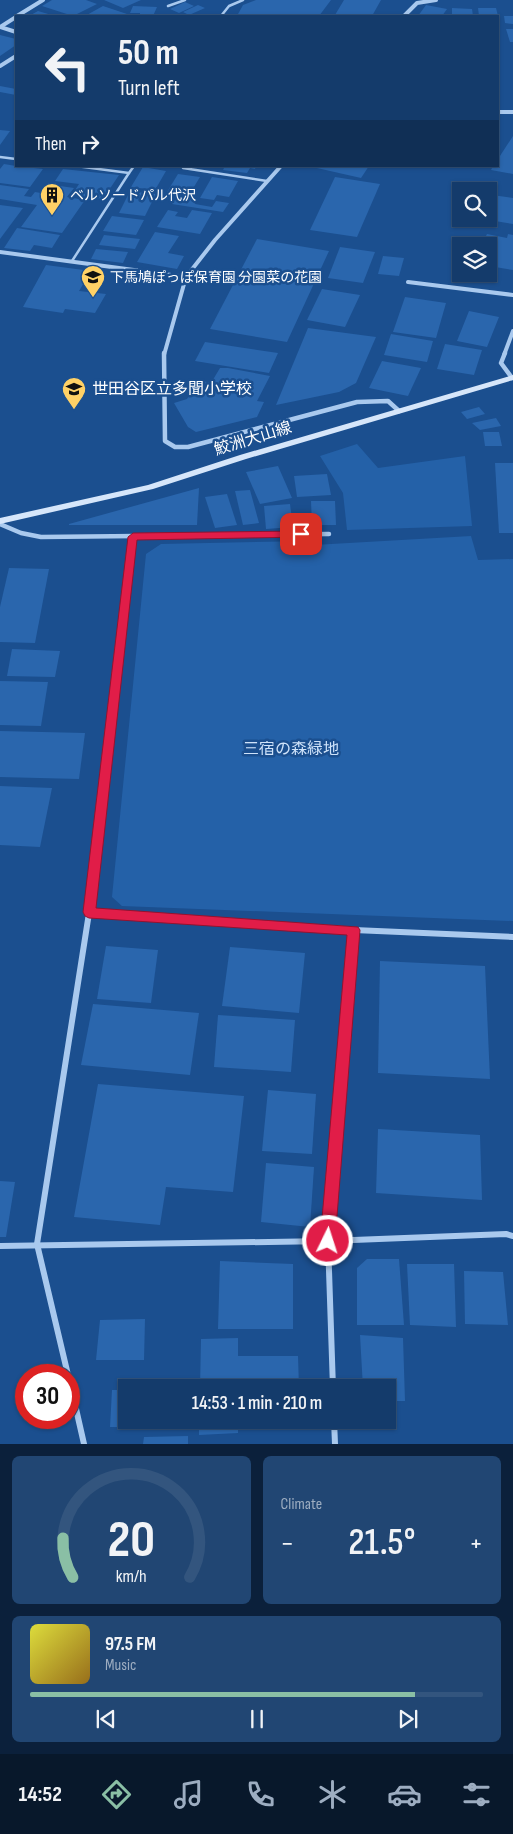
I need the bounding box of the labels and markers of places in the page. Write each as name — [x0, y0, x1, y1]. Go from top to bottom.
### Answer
building icon: ベルソードパル代沢 — [39, 182, 65, 216]
place label: ベルソードパル代沢 — [70, 187, 196, 204]
school or university icon: 下馬鳩ぽっぽ保育園 分園菜の花園 — [80, 264, 106, 298]
place label: 下馬鳩ぽっぽ保育園 分園菜の花園 — [110, 269, 322, 286]
school or university icon: 世田谷区立多聞小学校 — [61, 376, 87, 410]
place label: 世田谷区立多聞小学校 — [92, 380, 252, 399]
pin — [280, 513, 322, 555]

